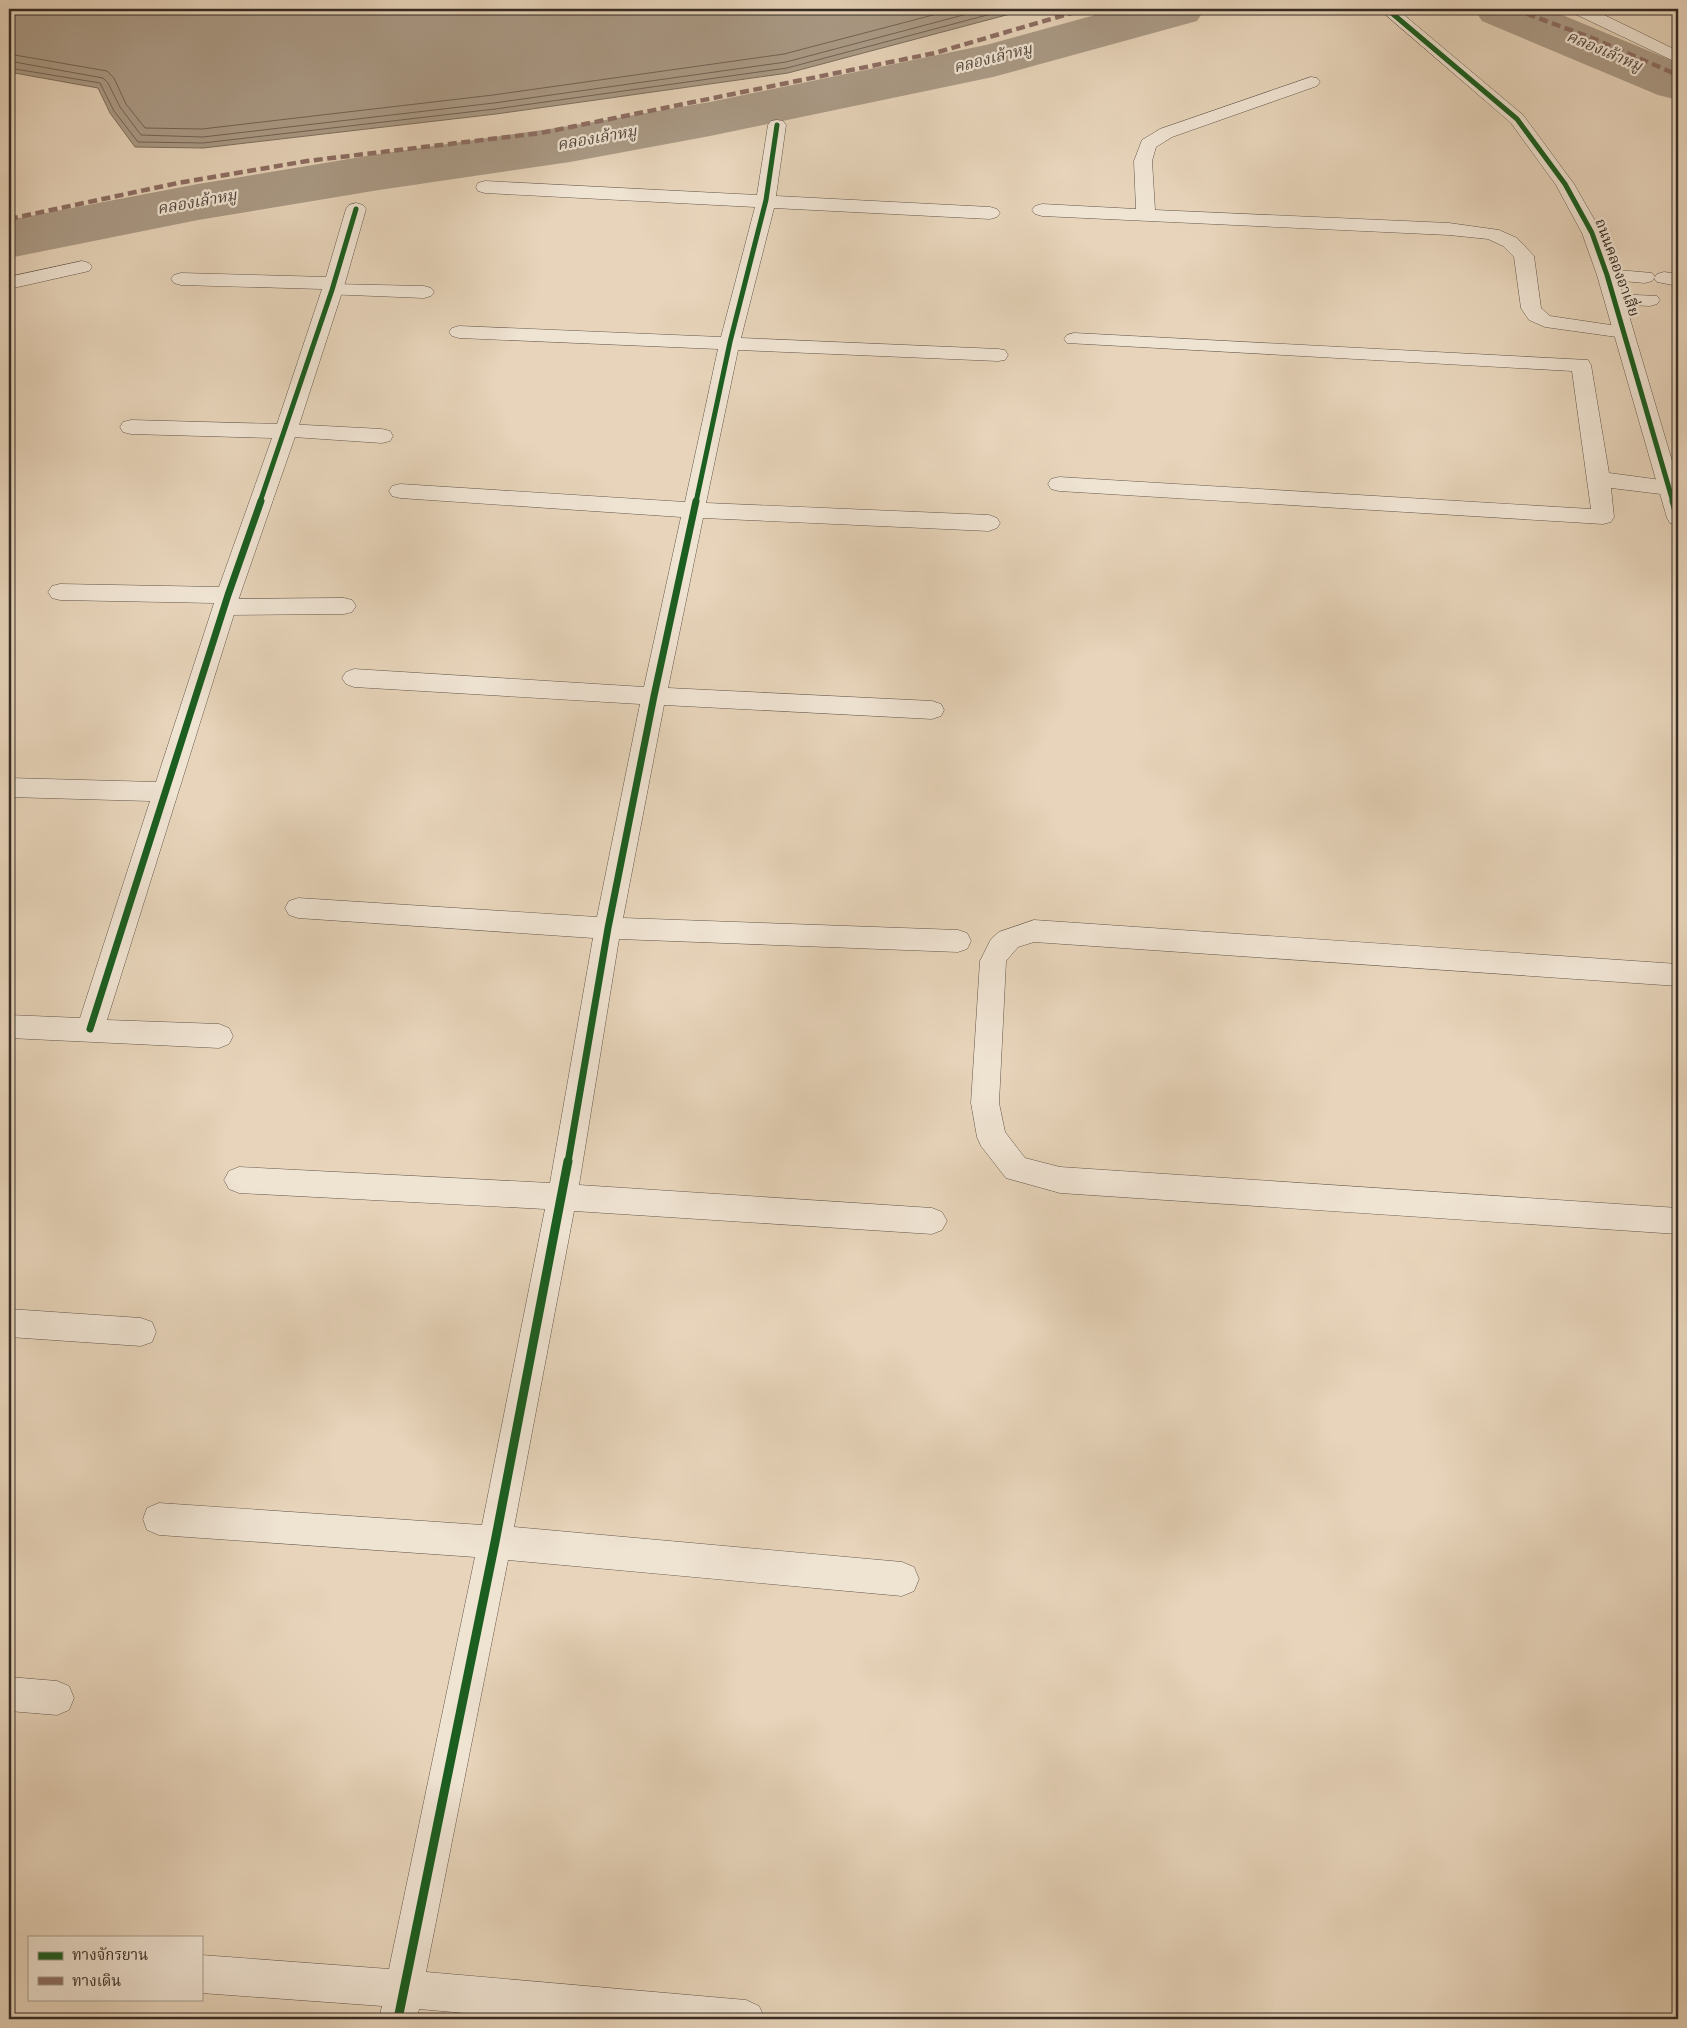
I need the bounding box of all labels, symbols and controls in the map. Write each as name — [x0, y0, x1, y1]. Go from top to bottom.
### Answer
water label: คลองเล้าหมู — [1563, 27, 1646, 77]
water label: คลองเล้าหมู — [952, 39, 1036, 77]
water label: คลองเล้าหมู — [556, 122, 640, 155]
water label: คลองเล้าหมู — [156, 186, 240, 219]
street label: ถนนคลองอาเสี่ย — [1591, 215, 1645, 319]
legend — [28, 1936, 202, 2000]
text: ทางจักรยาน — [72, 1947, 148, 1964]
text: ทางเดิน — [72, 1973, 121, 1990]

